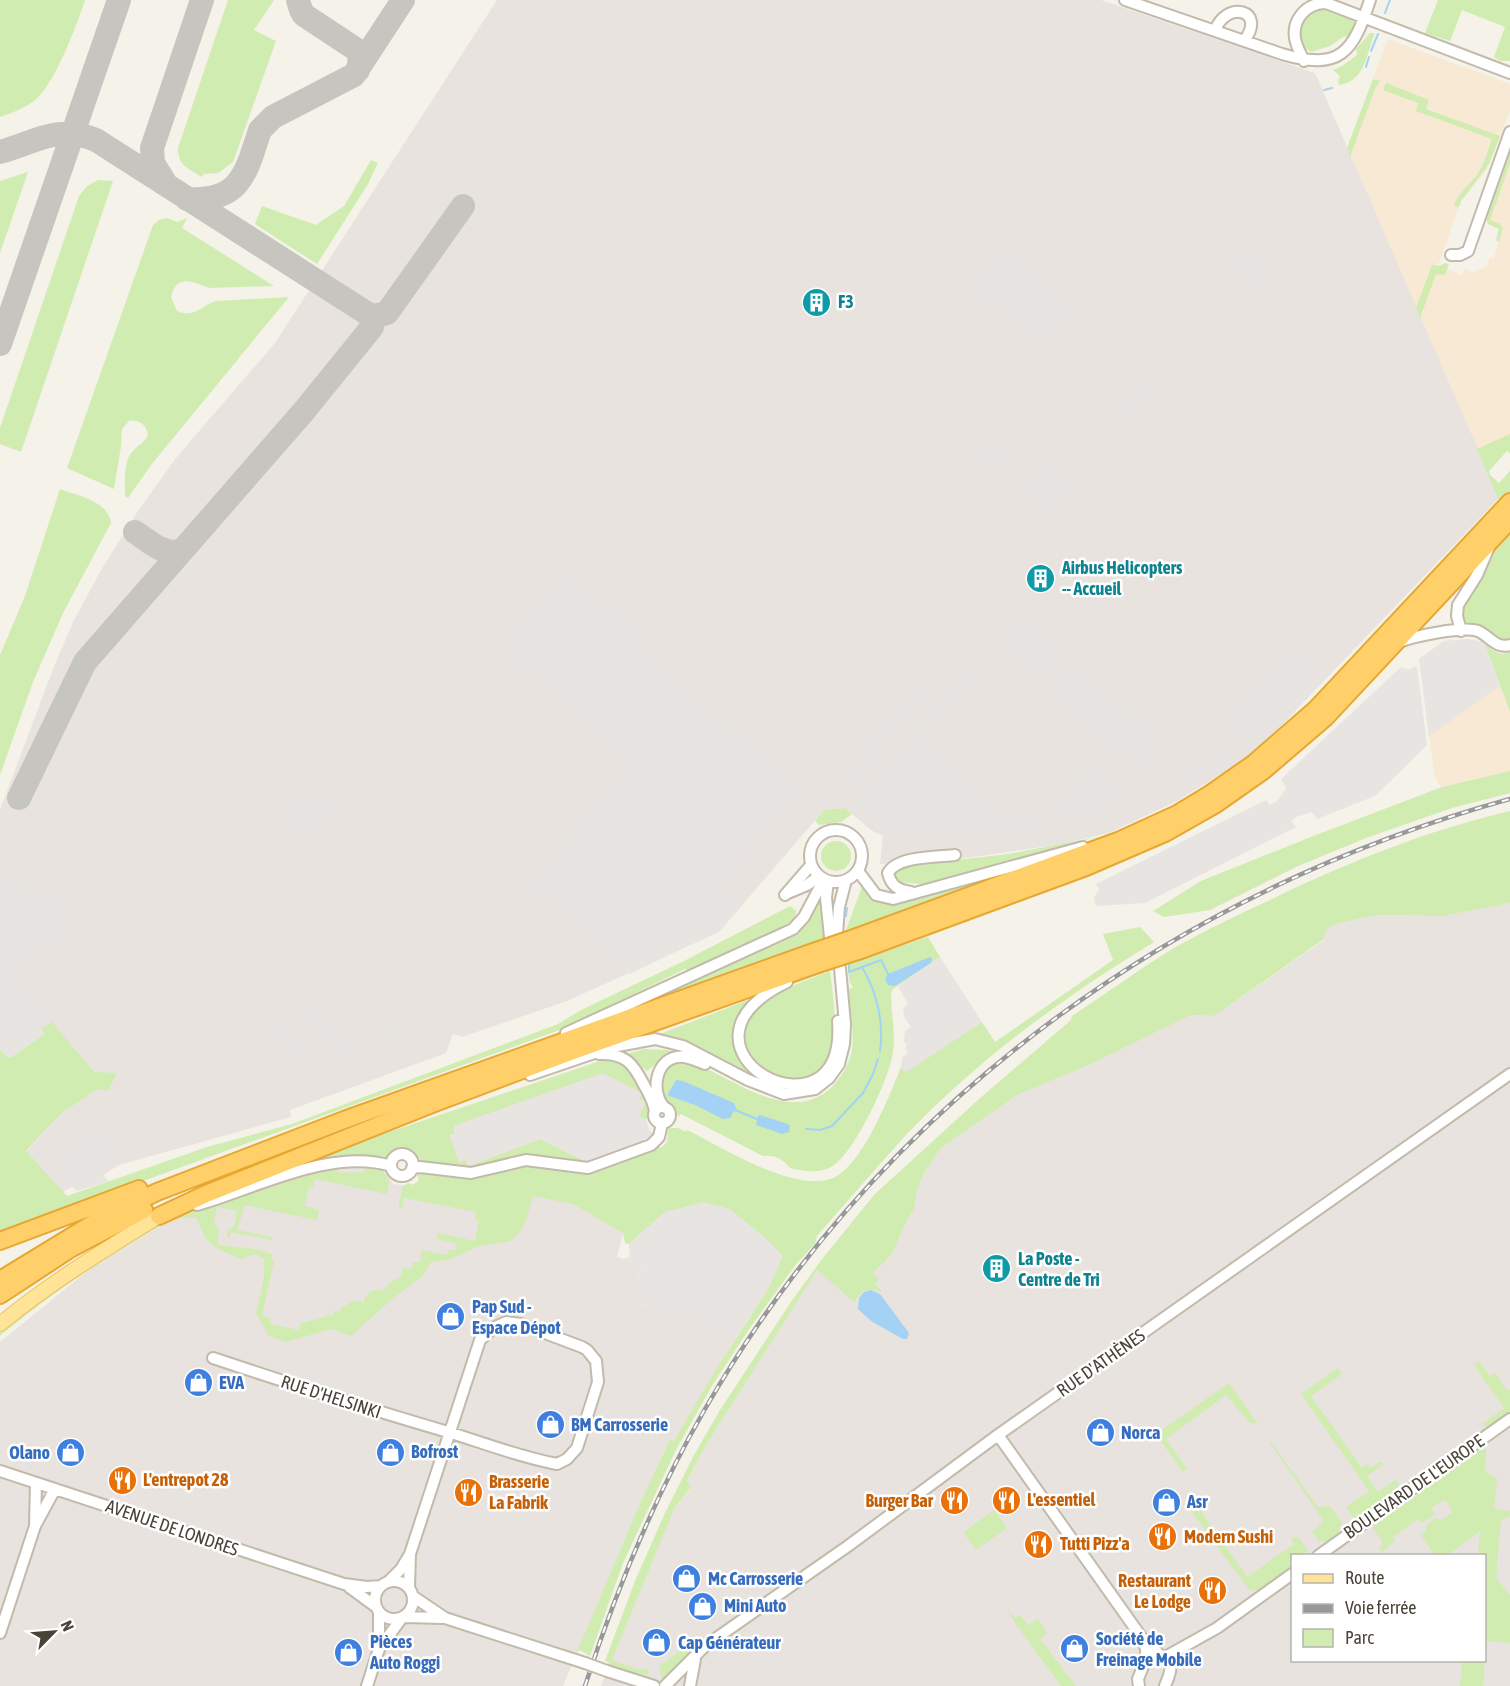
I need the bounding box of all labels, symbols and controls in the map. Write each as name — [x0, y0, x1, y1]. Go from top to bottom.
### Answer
building icon: F3 — [801, 286, 833, 318]
place label: F3 — [838, 291, 854, 312]
place label: Airbus Helicopters -- Accueil — [1061, 557, 1183, 599]
building icon: Airbus Helicopters -- Accueil — [1025, 562, 1057, 594]
place label: La Poste - Centre de Tri — [1018, 1248, 1100, 1290]
building icon: La Poste - Centre de Tri — [981, 1253, 1013, 1285]
place label: Pap Sud - Espace Dépot — [472, 1296, 561, 1338]
shop icon: Pap Sud - Espace Dépot — [435, 1301, 467, 1333]
street label: RUE D'ATHÈNES — [1053, 1324, 1149, 1401]
shop icon: EVA — [182, 1367, 214, 1399]
street label: RUE D'HELSINKI — [278, 1370, 384, 1423]
place label: EVA — [219, 1372, 244, 1393]
shop icon: BM Carrosserie — [534, 1409, 566, 1441]
place label: BM Carrosserie — [571, 1414, 668, 1435]
shop icon: Norca — [1084, 1417, 1116, 1449]
place label: Norca — [1121, 1422, 1160, 1443]
street label: BOULEVARD DE L'EUROPE — [1340, 1430, 1488, 1543]
shop icon: Bofrost — [374, 1436, 406, 1468]
shop icon: Olano — [55, 1437, 87, 1469]
place label: Bofrost — [411, 1441, 459, 1462]
place label: Olano — [9, 1442, 50, 1463]
restaurant icon: L'entrepot 28 — [106, 1464, 138, 1496]
place label: L'entrepot 28 — [143, 1469, 229, 1490]
place label: Brasserie La Fabrik — [489, 1471, 549, 1513]
restaurant icon: Brasserie La Fabrik — [452, 1476, 484, 1508]
restaurant icon: L'essentiel — [990, 1484, 1022, 1516]
restaurant icon: Burger Bar — [938, 1485, 970, 1517]
shop icon: Asr — [1150, 1486, 1182, 1518]
place label: L'essentiel — [1027, 1489, 1096, 1510]
place label: Burger Bar — [865, 1490, 934, 1511]
place label: Asr — [1186, 1491, 1208, 1512]
street label: AVENUE DE LONDRES — [103, 1495, 242, 1560]
restaurant icon: Modern Sushi — [1147, 1521, 1179, 1553]
place label: Modern Sushi — [1184, 1526, 1273, 1547]
restaurant icon: Tutti Pizz'a — [1023, 1528, 1055, 1560]
place label: Tutti Pizz'a — [1060, 1533, 1130, 1554]
legend — [1291, 1554, 1486, 1662]
shop icon: Mc Carrosserie — [671, 1563, 703, 1595]
text: Route — [1345, 1567, 1384, 1588]
place label: Mc Carrosserie — [708, 1568, 803, 1589]
place label: Restaurant Le Lodge — [1118, 1570, 1192, 1612]
restaurant icon: Restaurant Le Lodge — [1196, 1575, 1228, 1607]
shop icon: Mini Auto — [687, 1590, 719, 1622]
place label: Mini Auto — [724, 1595, 787, 1616]
text: Voie ferrée — [1345, 1597, 1417, 1618]
north arrow — [24, 1602, 84, 1662]
text: N — [57, 1618, 78, 1634]
shop icon: Cap Générateur — [641, 1627, 673, 1659]
text: Parc — [1345, 1627, 1374, 1648]
place label: Société de Freinage Mobile — [1096, 1628, 1202, 1670]
place label: Pièces Auto Roggi — [369, 1631, 440, 1673]
place label: Cap Générateur — [678, 1632, 781, 1653]
shop icon: Société de Freinage Mobile — [1059, 1633, 1091, 1665]
shop icon: Pièces Auto Roggi — [333, 1636, 365, 1668]

